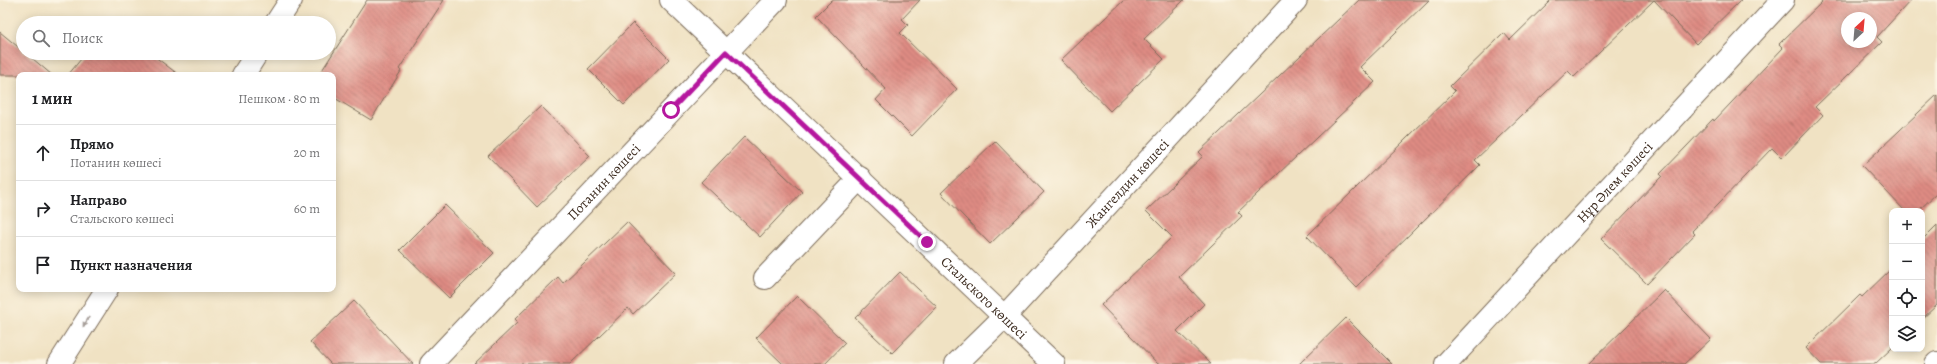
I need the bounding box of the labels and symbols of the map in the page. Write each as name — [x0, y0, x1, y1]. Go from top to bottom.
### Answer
north arrow — [1841, 12, 1877, 48]
route start — [662, 101, 680, 119]
street label: Жангелдин көшесі — [1082, 135, 1173, 232]
street label: Нұр Әлем көшесі — [1573, 138, 1657, 227]
street label: Потанин көшесі — [563, 140, 645, 225]
route end — [918, 233, 936, 251]
street label: Стальского көшесі — [937, 252, 1031, 344]
one-way arrow — [82, 317, 90, 327]

